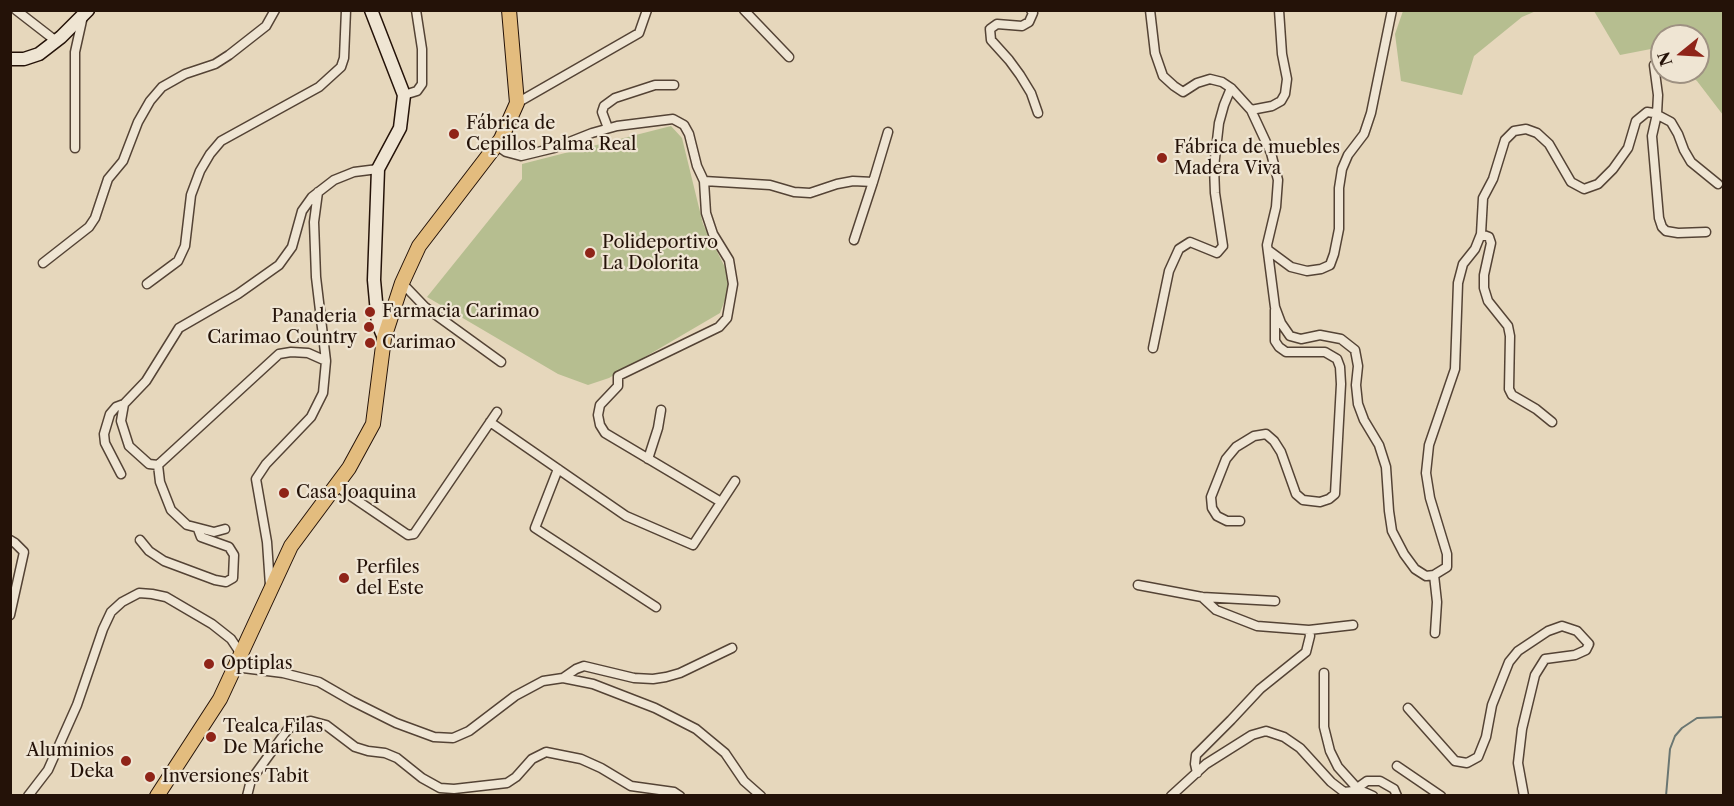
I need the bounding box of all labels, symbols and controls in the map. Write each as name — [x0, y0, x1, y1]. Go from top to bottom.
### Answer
north arrow — [1650, 24, 1710, 84]
text: N — [1653, 49, 1676, 69]
place label: Fábrica de Cepillos Palma Real — [466, 113, 636, 156]
marker: Fábrica de Cepillos Palma Real — [447, 127, 461, 141]
place label: Fábrica de muebles Madera Viva — [1174, 137, 1340, 180]
marker: Fábrica de muebles Madera Viva — [1155, 151, 1169, 165]
place label: Polideportivo La Dolorita — [602, 232, 718, 274]
marker: Polideportivo La Dolorita — [583, 246, 597, 260]
place label: Farmacia Carimao — [382, 301, 539, 323]
marker: Farmacia Carimao — [363, 305, 377, 319]
place label: Panaderia Carimao Country — [207, 306, 357, 348]
marker: Panaderia Carimao Country — [362, 320, 376, 334]
place label: Carimao — [382, 332, 456, 354]
marker: Carimao — [363, 336, 377, 350]
place label: Casa Joaquina — [296, 482, 416, 504]
marker: Casa Joaquina — [277, 486, 291, 500]
place label: Perfiles del Este — [356, 557, 424, 600]
marker: Perfiles del Este — [337, 571, 351, 585]
place label: Optiplas — [221, 653, 293, 675]
marker: Optiplas — [202, 657, 216, 671]
place label: Tealca Filas De Mariche — [223, 716, 324, 758]
marker: Tealca Filas De Mariche — [204, 730, 218, 744]
place label: Aluminios Deka — [26, 740, 114, 783]
marker: Aluminios Deka — [119, 754, 133, 768]
place label: Inversiones Tabit — [162, 766, 309, 788]
marker: Inversiones Tabit — [143, 770, 157, 784]

